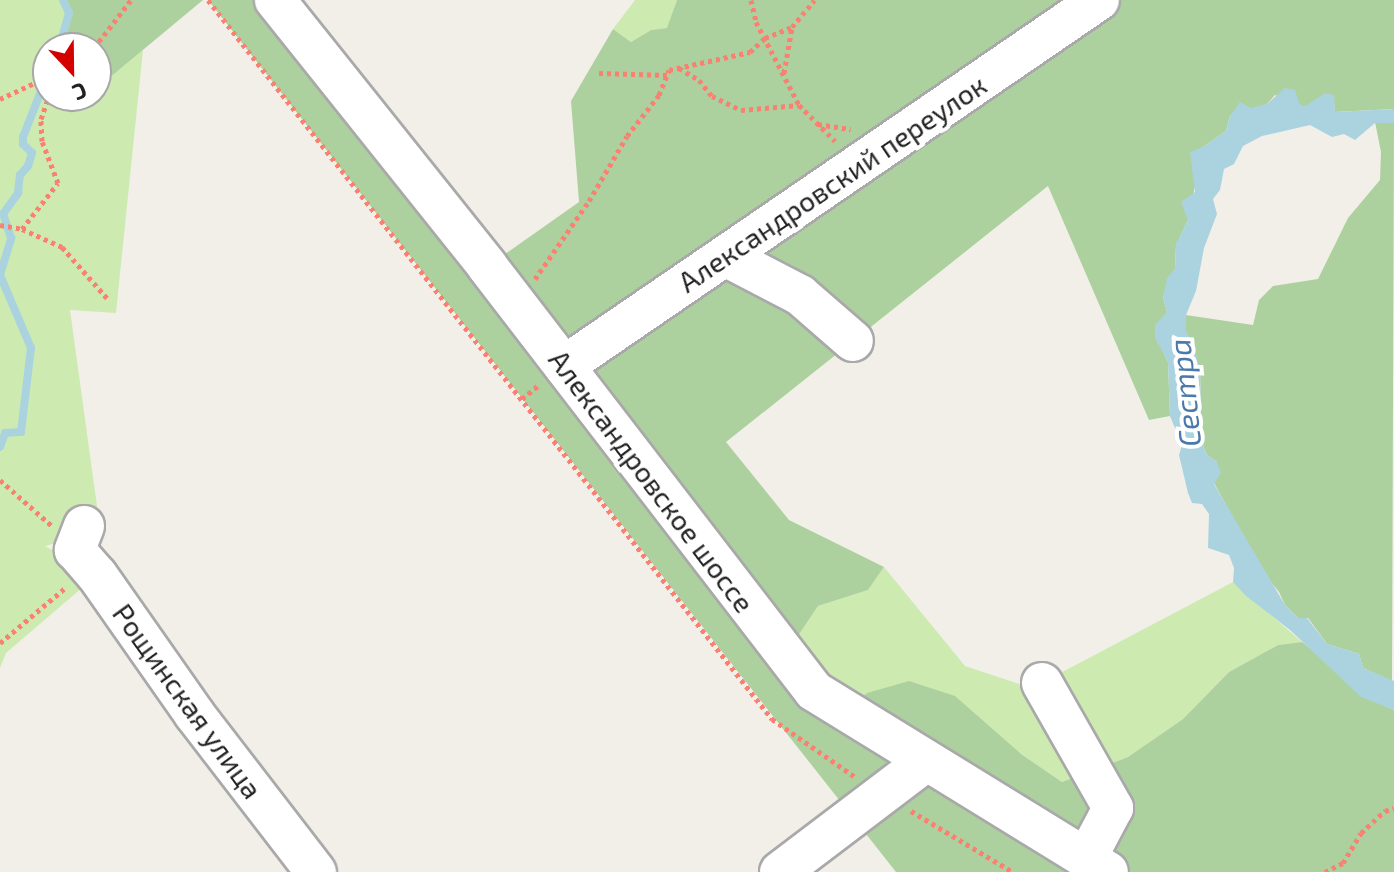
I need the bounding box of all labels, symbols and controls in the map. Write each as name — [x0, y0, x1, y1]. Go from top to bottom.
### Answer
north arrow — [32, 32, 112, 112]
street label: Александровский переулок — [672, 67, 992, 299]
text: С — [69, 78, 91, 107]
water label: Сестра — [1160, 337, 1208, 449]
street label: Александровское шоссе — [542, 343, 762, 619]
street label: Рощинская улица — [106, 597, 270, 805]

